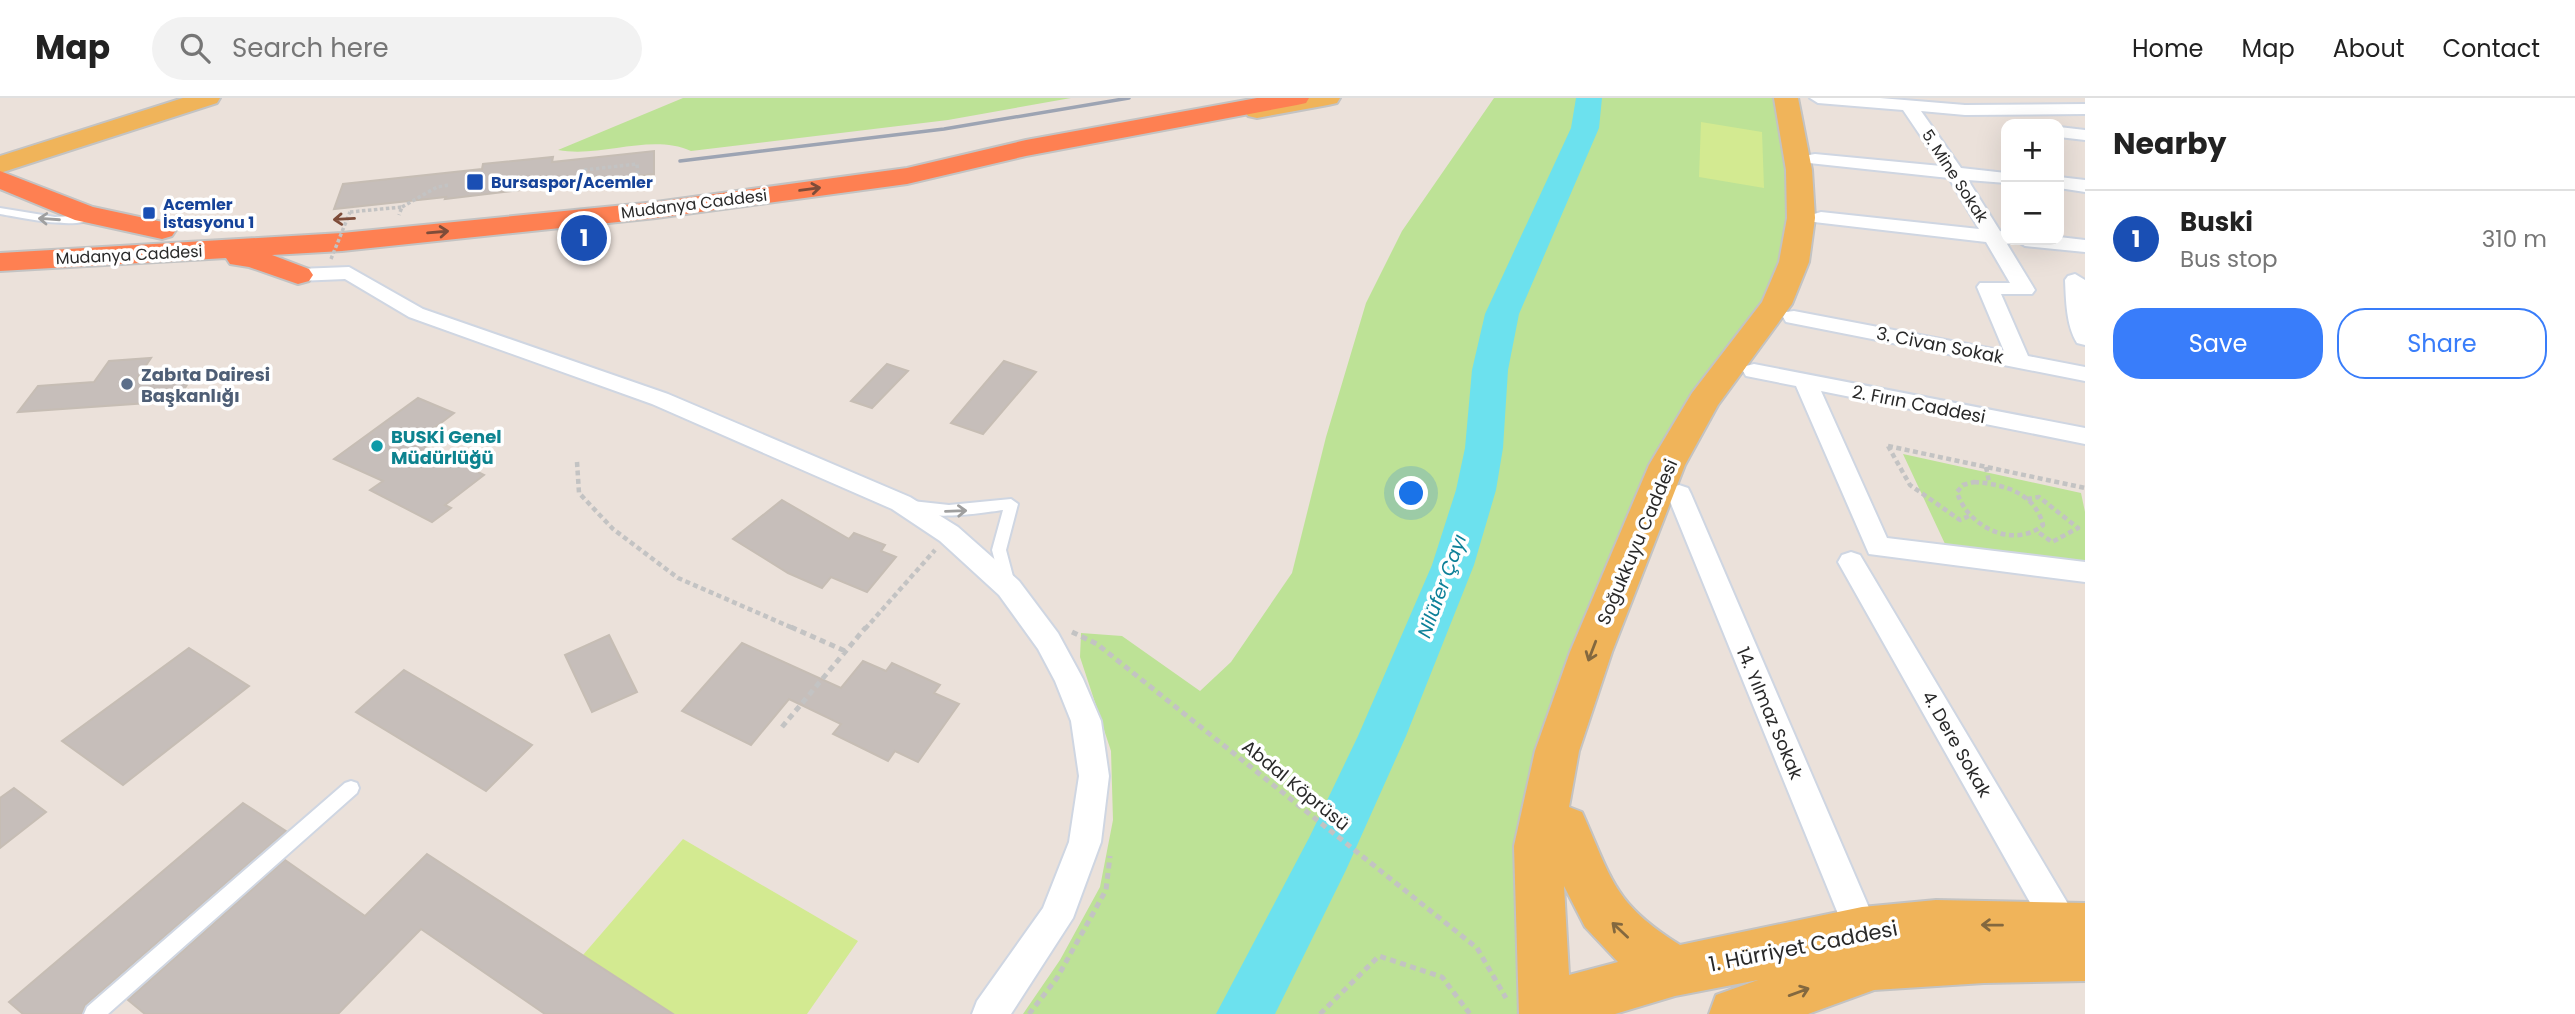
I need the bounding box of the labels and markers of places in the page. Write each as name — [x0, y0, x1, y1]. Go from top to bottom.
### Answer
place label: Bursaspor/Acemler — [491, 171, 653, 194]
marker: Bursaspor/Acemler — [465, 172, 485, 192]
place label: Acemler İstasyonu 1 — [163, 193, 254, 234]
marker: Acemler İstasyonu 1 — [141, 205, 157, 221]
pin: 1 — [561, 212, 607, 264]
place label: Zabıta Dairesi Başkanlığı — [141, 362, 270, 408]
marker: Zabıta Dairesi Başkanlığı — [119, 376, 135, 392]
place label: BUSKİ Genel Müdürlüğü — [391, 424, 502, 470]
marker: BUSKİ Genel Müdürlüğü — [369, 438, 385, 454]

